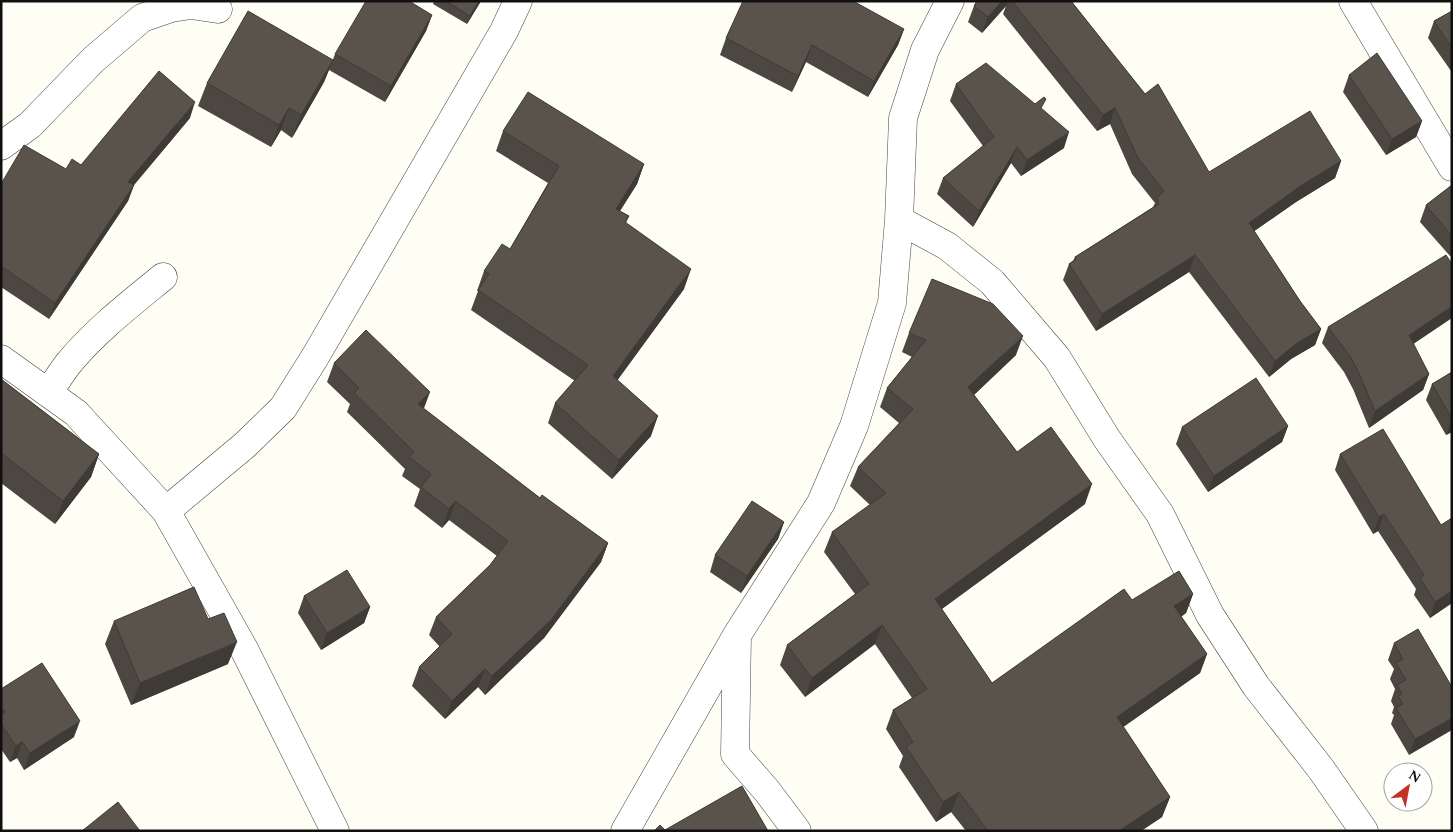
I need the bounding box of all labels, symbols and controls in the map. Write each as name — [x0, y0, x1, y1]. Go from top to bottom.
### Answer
north arrow — [1383, 762, 1433, 812]
text: N — [1404, 764, 1425, 788]

